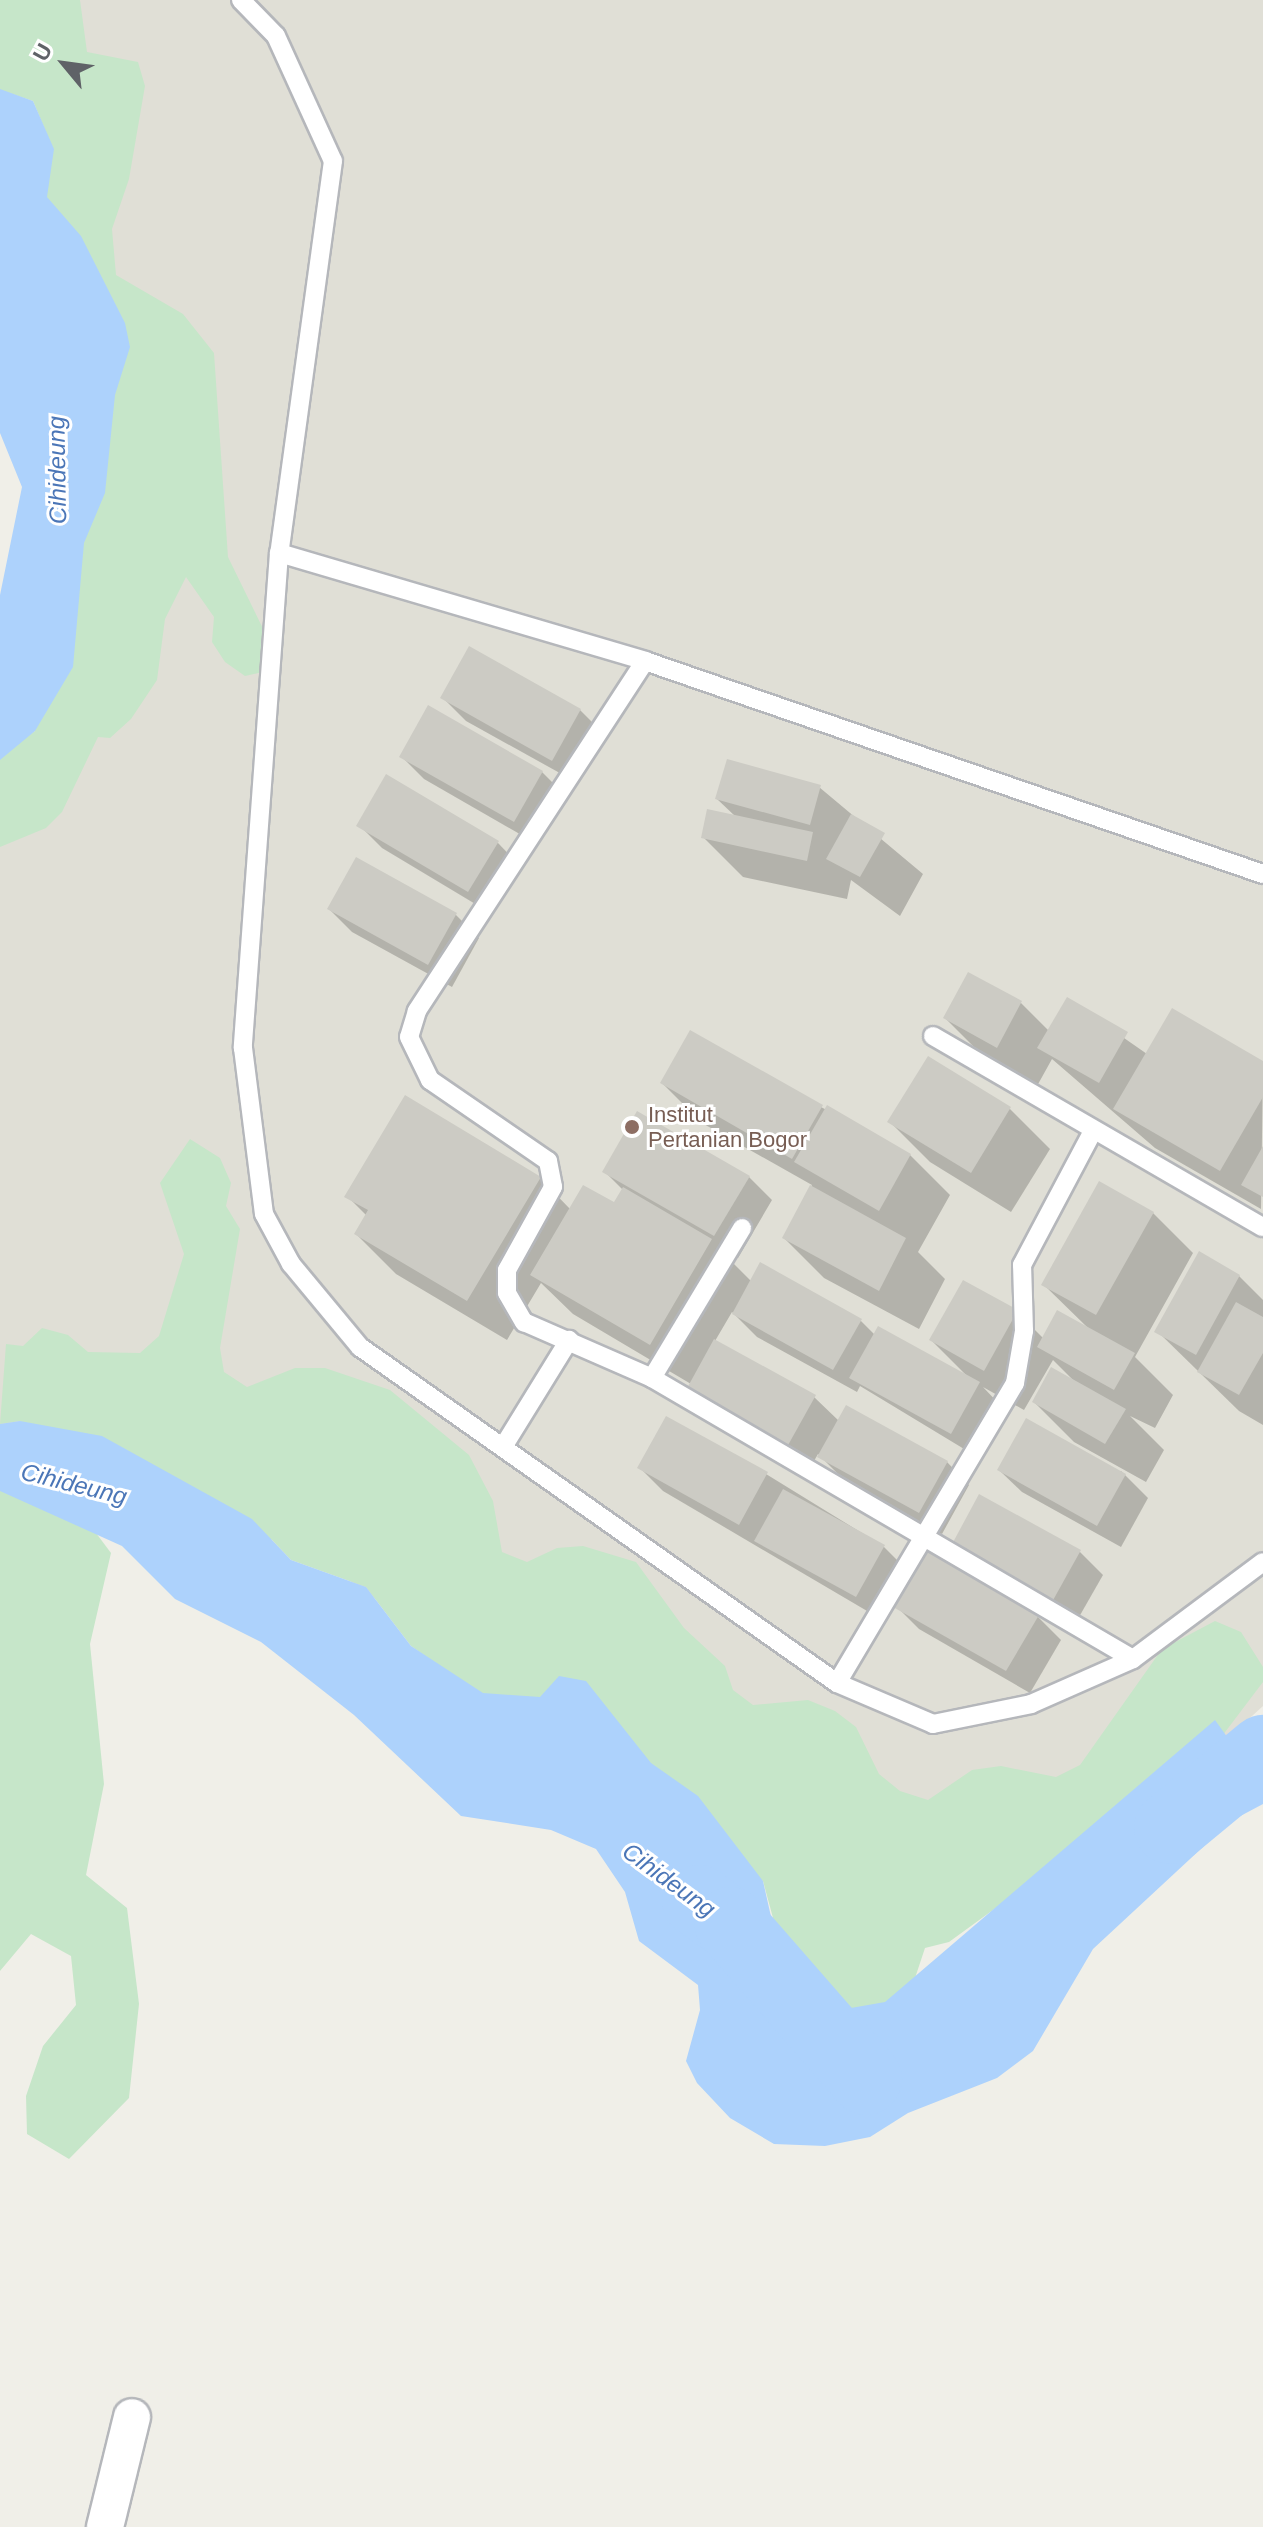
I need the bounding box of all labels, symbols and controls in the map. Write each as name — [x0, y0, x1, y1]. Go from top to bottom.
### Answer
north arrow — [24, 24, 104, 104]
text: U — [28, 39, 57, 65]
water label: Cihideung — [42, 416, 72, 524]
place label: Institut Pertanian Bogor — [648, 1101, 807, 1152]
marker: Institut Pertanian Bogor — [623, 1118, 641, 1136]
water label: Cihideung — [18, 1457, 130, 1511]
water label: Cihideung — [617, 1837, 721, 1923]

